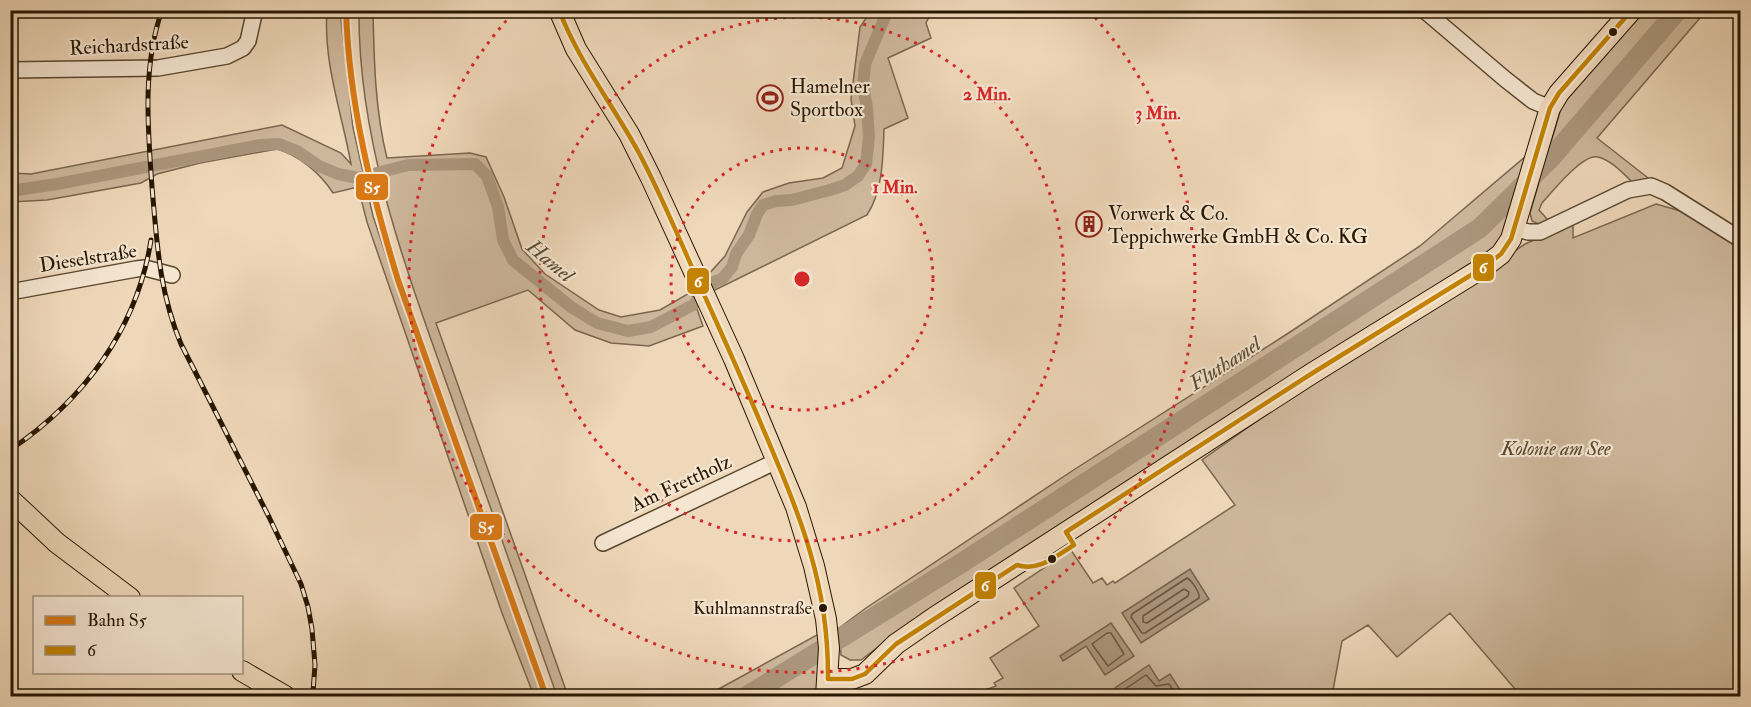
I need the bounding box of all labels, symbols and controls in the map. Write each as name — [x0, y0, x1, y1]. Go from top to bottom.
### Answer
unlabelled marker — [1607, 26, 1619, 38]
street label: Reichardstraße — [68, 29, 190, 61]
place label: Hamelner Sportbox — [790, 74, 870, 123]
sports icon: Hamelner Sportbox — [755, 83, 785, 113]
text: 2 Min. — [963, 83, 1011, 106]
text: 3 Min. — [1135, 102, 1181, 125]
line badge: S5 — [355, 173, 389, 201]
text: 1 Min. — [872, 176, 918, 199]
text: S5 — [364, 178, 381, 198]
place label: Vorwerk & Co. Teppichwerke GmbH & Co. KG — [1108, 201, 1368, 250]
building icon: Vorwerk & Co. Teppichwerke GmbH & Co. KG — [1074, 209, 1104, 239]
water label: Hamel — [520, 233, 581, 290]
street label: Dieselstraße — [37, 238, 139, 278]
line badge: 6 — [1472, 253, 1495, 282]
text: 6 — [1479, 258, 1489, 278]
line badge: 6 — [686, 267, 710, 295]
centre of rings — [792, 269, 812, 289]
text: 6 — [694, 272, 704, 292]
water label: Fluthamel — [1183, 330, 1268, 398]
park label: Kolonie am See — [1500, 436, 1611, 461]
street label: Am Frettholz — [626, 449, 736, 518]
line badge: S5 — [469, 513, 503, 541]
text: S5 — [478, 518, 495, 538]
unlabelled marker — [1046, 553, 1058, 565]
line badge: 6 — [974, 571, 997, 600]
text: 6 — [981, 576, 991, 596]
legend — [33, 596, 243, 674]
place label: Kuhlmannstraße — [693, 597, 812, 620]
marker: Kuhlmannstraße — [817, 602, 829, 614]
text: Bahn S5 — [87, 609, 147, 632]
text: 6 — [87, 639, 97, 662]

